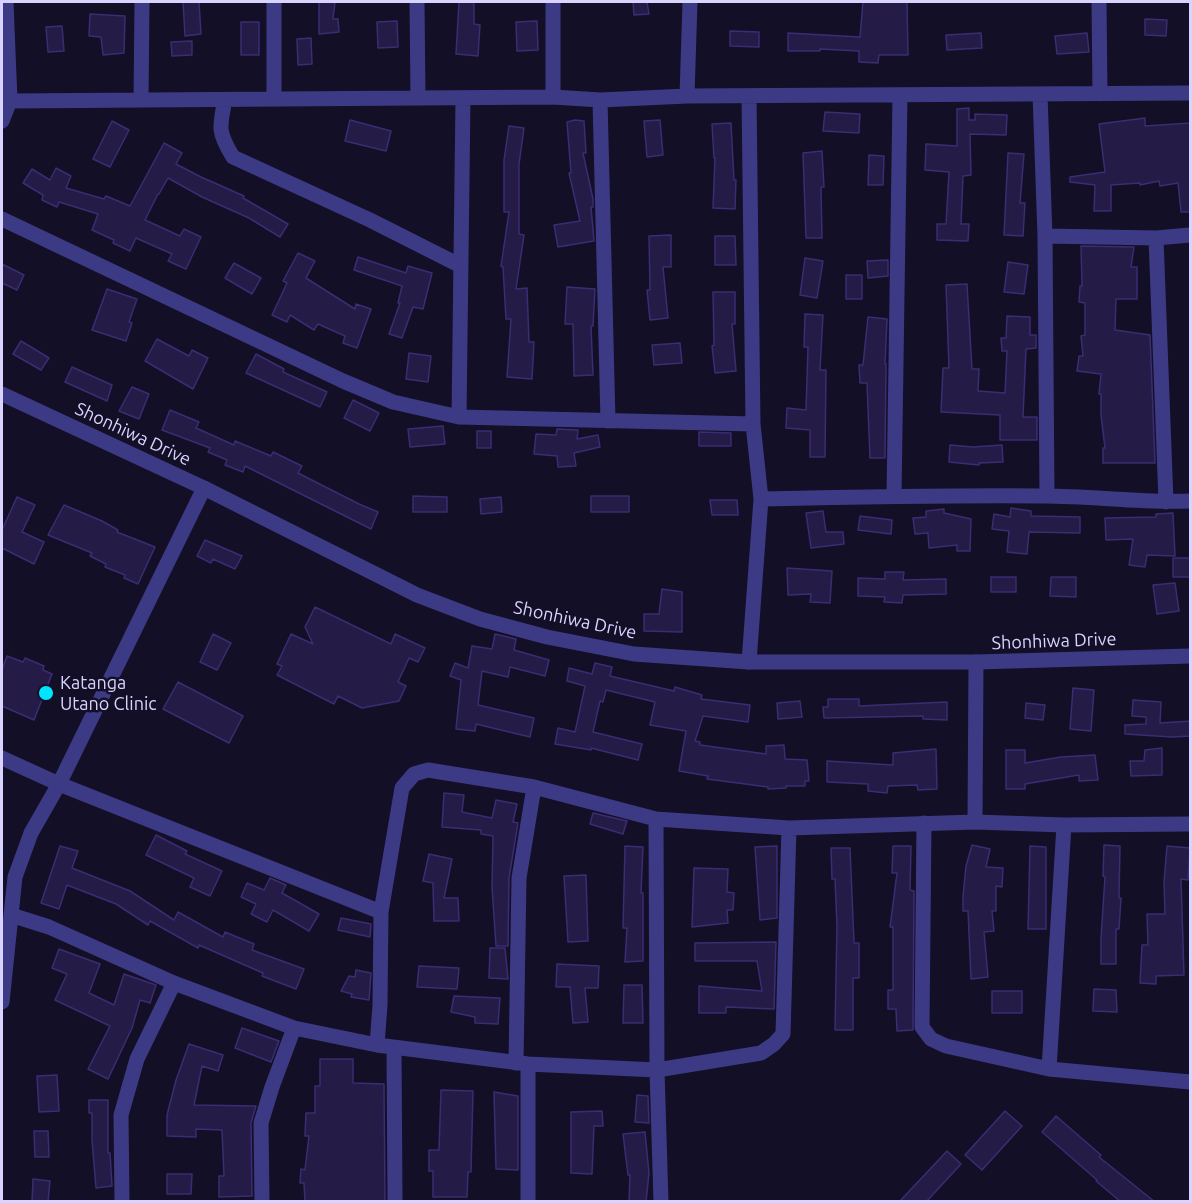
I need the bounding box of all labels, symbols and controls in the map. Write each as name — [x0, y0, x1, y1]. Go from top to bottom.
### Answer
street label: Shonhiwa Drive — [72, 398, 194, 470]
street label: Shonhiwa Drive — [512, 596, 638, 644]
street label: Shonhiwa Drive — [991, 628, 1117, 654]
place label: Katanga Utano Clinic — [60, 672, 157, 714]
marker: Katanga Utano Clinic — [37, 684, 55, 702]

